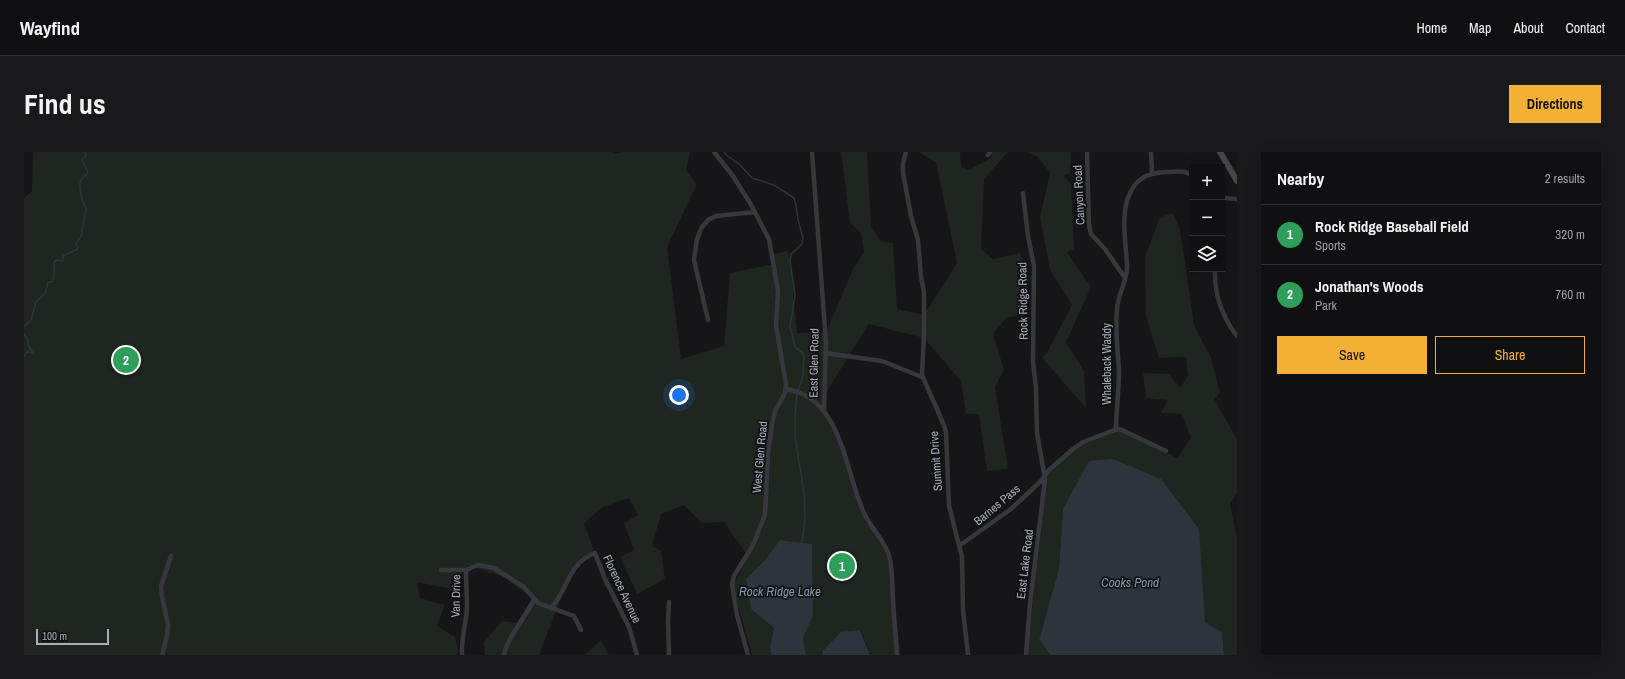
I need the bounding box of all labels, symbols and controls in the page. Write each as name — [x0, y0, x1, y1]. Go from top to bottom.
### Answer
text: Wayfind — [20, 15, 80, 41]
text: Home — [1416, 19, 1447, 37]
text: Map — [1469, 19, 1491, 37]
text: About — [1513, 19, 1543, 37]
text: Contact — [1565, 19, 1605, 37]
text: Find us — [24, 85, 106, 123]
button: Directions — [1509, 85, 1601, 123]
map controls — [1189, 164, 1225, 272]
button: + — [1189, 164, 1225, 200]
street label: Canyon Road — [1069, 165, 1089, 225]
text: Nearby — [1277, 167, 1324, 190]
text: 2 results — [1545, 170, 1585, 187]
button: − — [1189, 200, 1225, 236]
text: Rock Ridge Baseball Field — [1315, 216, 1469, 237]
text: 1 — [1287, 226, 1293, 243]
text: 320 m — [1555, 226, 1585, 243]
button: layers — [1189, 236, 1225, 272]
text: Sports — [1315, 237, 1346, 254]
street label: Rock Ridge Road — [1014, 262, 1032, 340]
text: Jonathan's Woods — [1315, 276, 1424, 297]
text: 2 — [1287, 286, 1293, 303]
text: 760 m — [1555, 286, 1585, 303]
text: Park — [1315, 297, 1337, 314]
street label: Whaleback Waddy — [1099, 323, 1115, 405]
street label: East Glen Road — [805, 328, 823, 398]
button: Save — [1277, 336, 1427, 374]
button: Share — [1435, 336, 1585, 374]
pin: 2 — [113, 345, 139, 375]
your location — [669, 385, 689, 405]
street label: West Glen Road — [749, 420, 771, 494]
street label: Summit Drive — [926, 430, 946, 492]
street label: Barnes Pass — [970, 481, 1024, 529]
street label: East Lake Road — [1013, 528, 1037, 600]
pin: 1 — [829, 551, 855, 581]
street label: Florence Avenue — [599, 552, 645, 626]
street label: Van Drive — [448, 574, 464, 618]
water label: Cooks Pond — [1101, 574, 1159, 591]
water label: Rock Ridge Lake — [739, 583, 821, 600]
scale bar — [36, 627, 109, 646]
text: 100 m — [42, 629, 67, 643]

